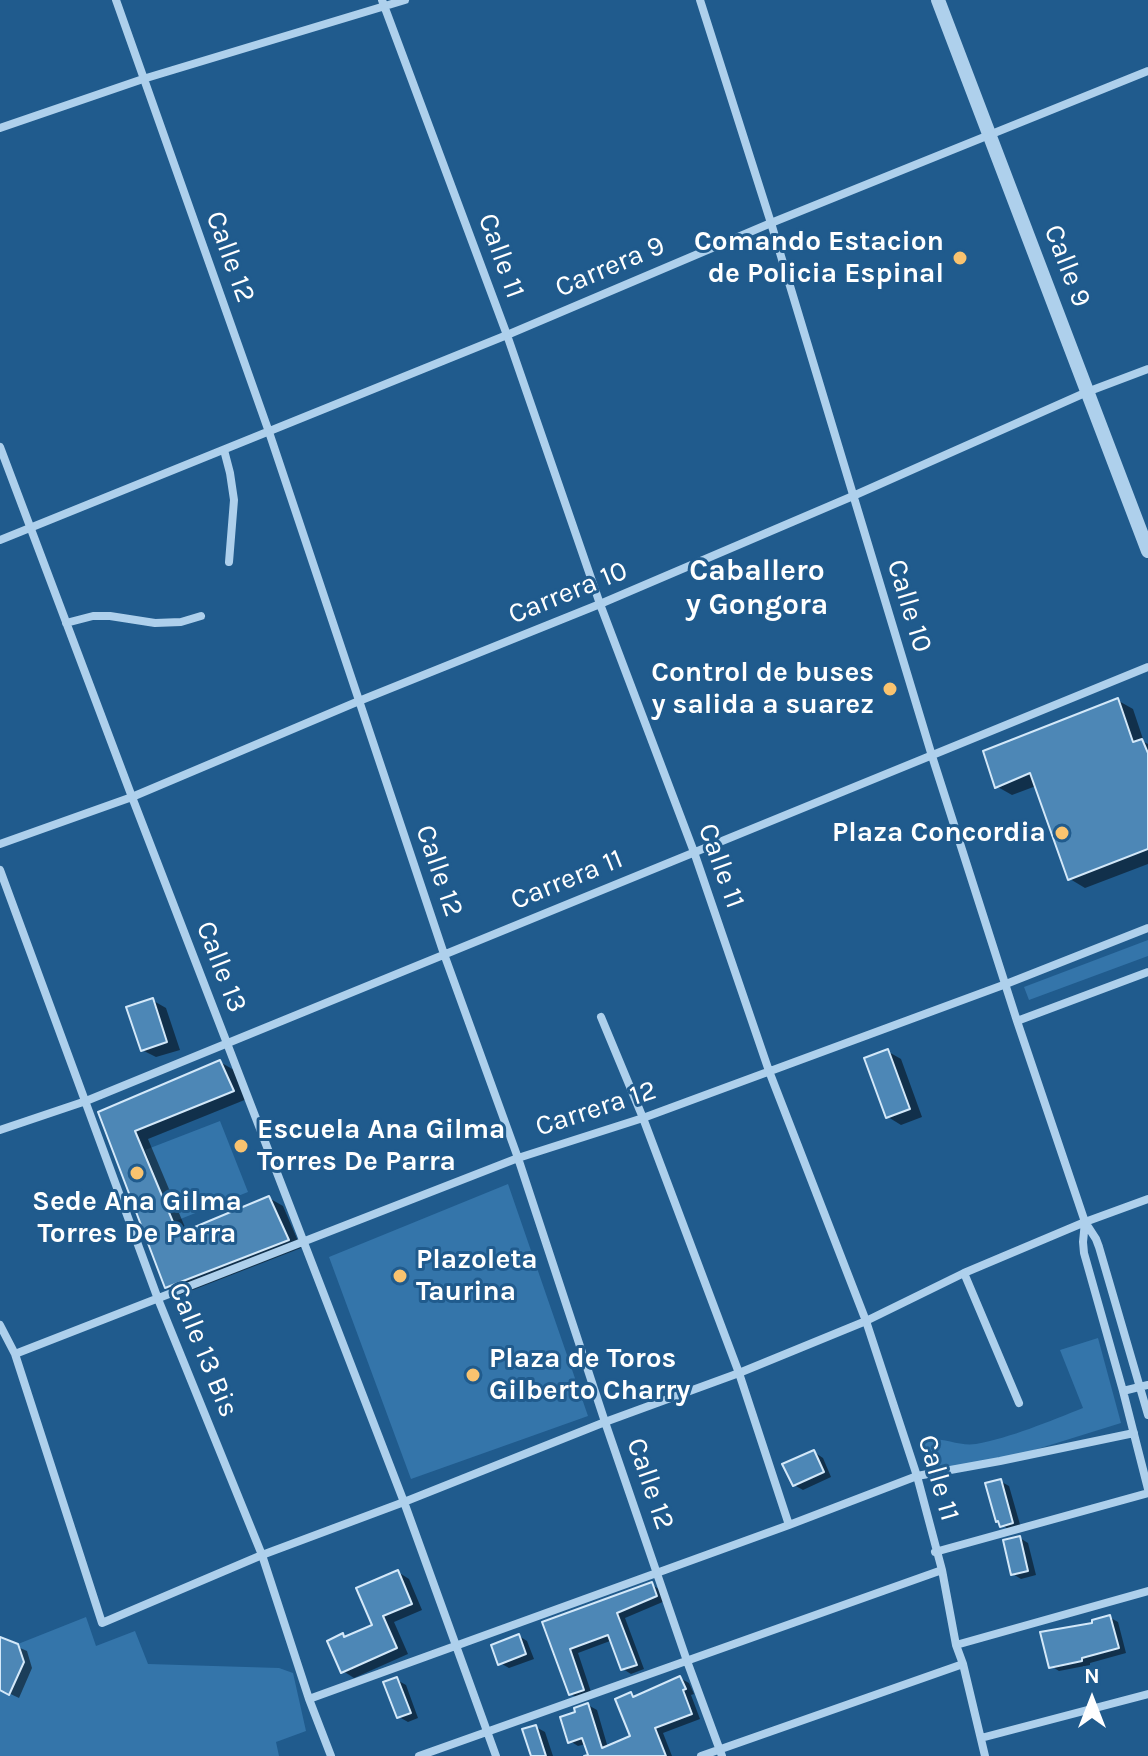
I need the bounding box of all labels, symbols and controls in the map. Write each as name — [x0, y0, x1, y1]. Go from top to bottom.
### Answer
street label: Calle 12 — [198, 207, 262, 307]
street label: Calle 11 — [470, 209, 532, 303]
street label: Calle 9 — [1036, 220, 1098, 312]
place label: Comando Estacion de Policia Espinal — [694, 225, 944, 291]
street label: Carrera 9 — [550, 229, 670, 305]
marker: Comando Estacion de Policia Espinal — [951, 249, 969, 267]
district label: Caballero y Gongora — [686, 553, 828, 624]
street label: Carrera 10 — [504, 554, 632, 632]
street label: Calle 10 — [879, 556, 939, 656]
place label: Control de buses y salida a suarez — [651, 656, 874, 722]
marker: Control de buses y salida a suarez — [881, 680, 899, 698]
place label: Plaza Concordia — [832, 816, 1046, 850]
street label: Calle 11 — [690, 819, 752, 913]
street label: Calle 12 — [408, 821, 470, 921]
marker: Plaza Concordia — [1053, 824, 1071, 842]
street label: Carrera 11 — [506, 842, 628, 918]
street label: Calle 13 — [188, 917, 254, 1017]
street label: Carrera 12 — [531, 1074, 661, 1144]
place label: Escuela Ana Gilma Torres De Parra — [257, 1113, 505, 1179]
marker: Escuela Ana Gilma Torres De Parra — [232, 1137, 250, 1155]
marker: Sede Ana Gilma Torres De Parra — [128, 1164, 146, 1182]
place label: Sede Ana Gilma Torres De Parra — [32, 1185, 242, 1251]
place label: Plazoleta Taurina — [416, 1243, 538, 1309]
marker: Plazoleta Taurina — [391, 1267, 409, 1285]
street label: Calle 13 Bis — [161, 1278, 245, 1422]
place label: Plaza de Toros Gilberto Charry — [489, 1342, 690, 1408]
marker: Plaza de Toros Gilberto Charry — [464, 1366, 482, 1384]
street label: Calle 11 — [910, 1431, 966, 1525]
street label: Calle 12 — [619, 1434, 681, 1534]
north arrow — [1052, 1660, 1132, 1740]
text: N — [1084, 1663, 1100, 1689]

